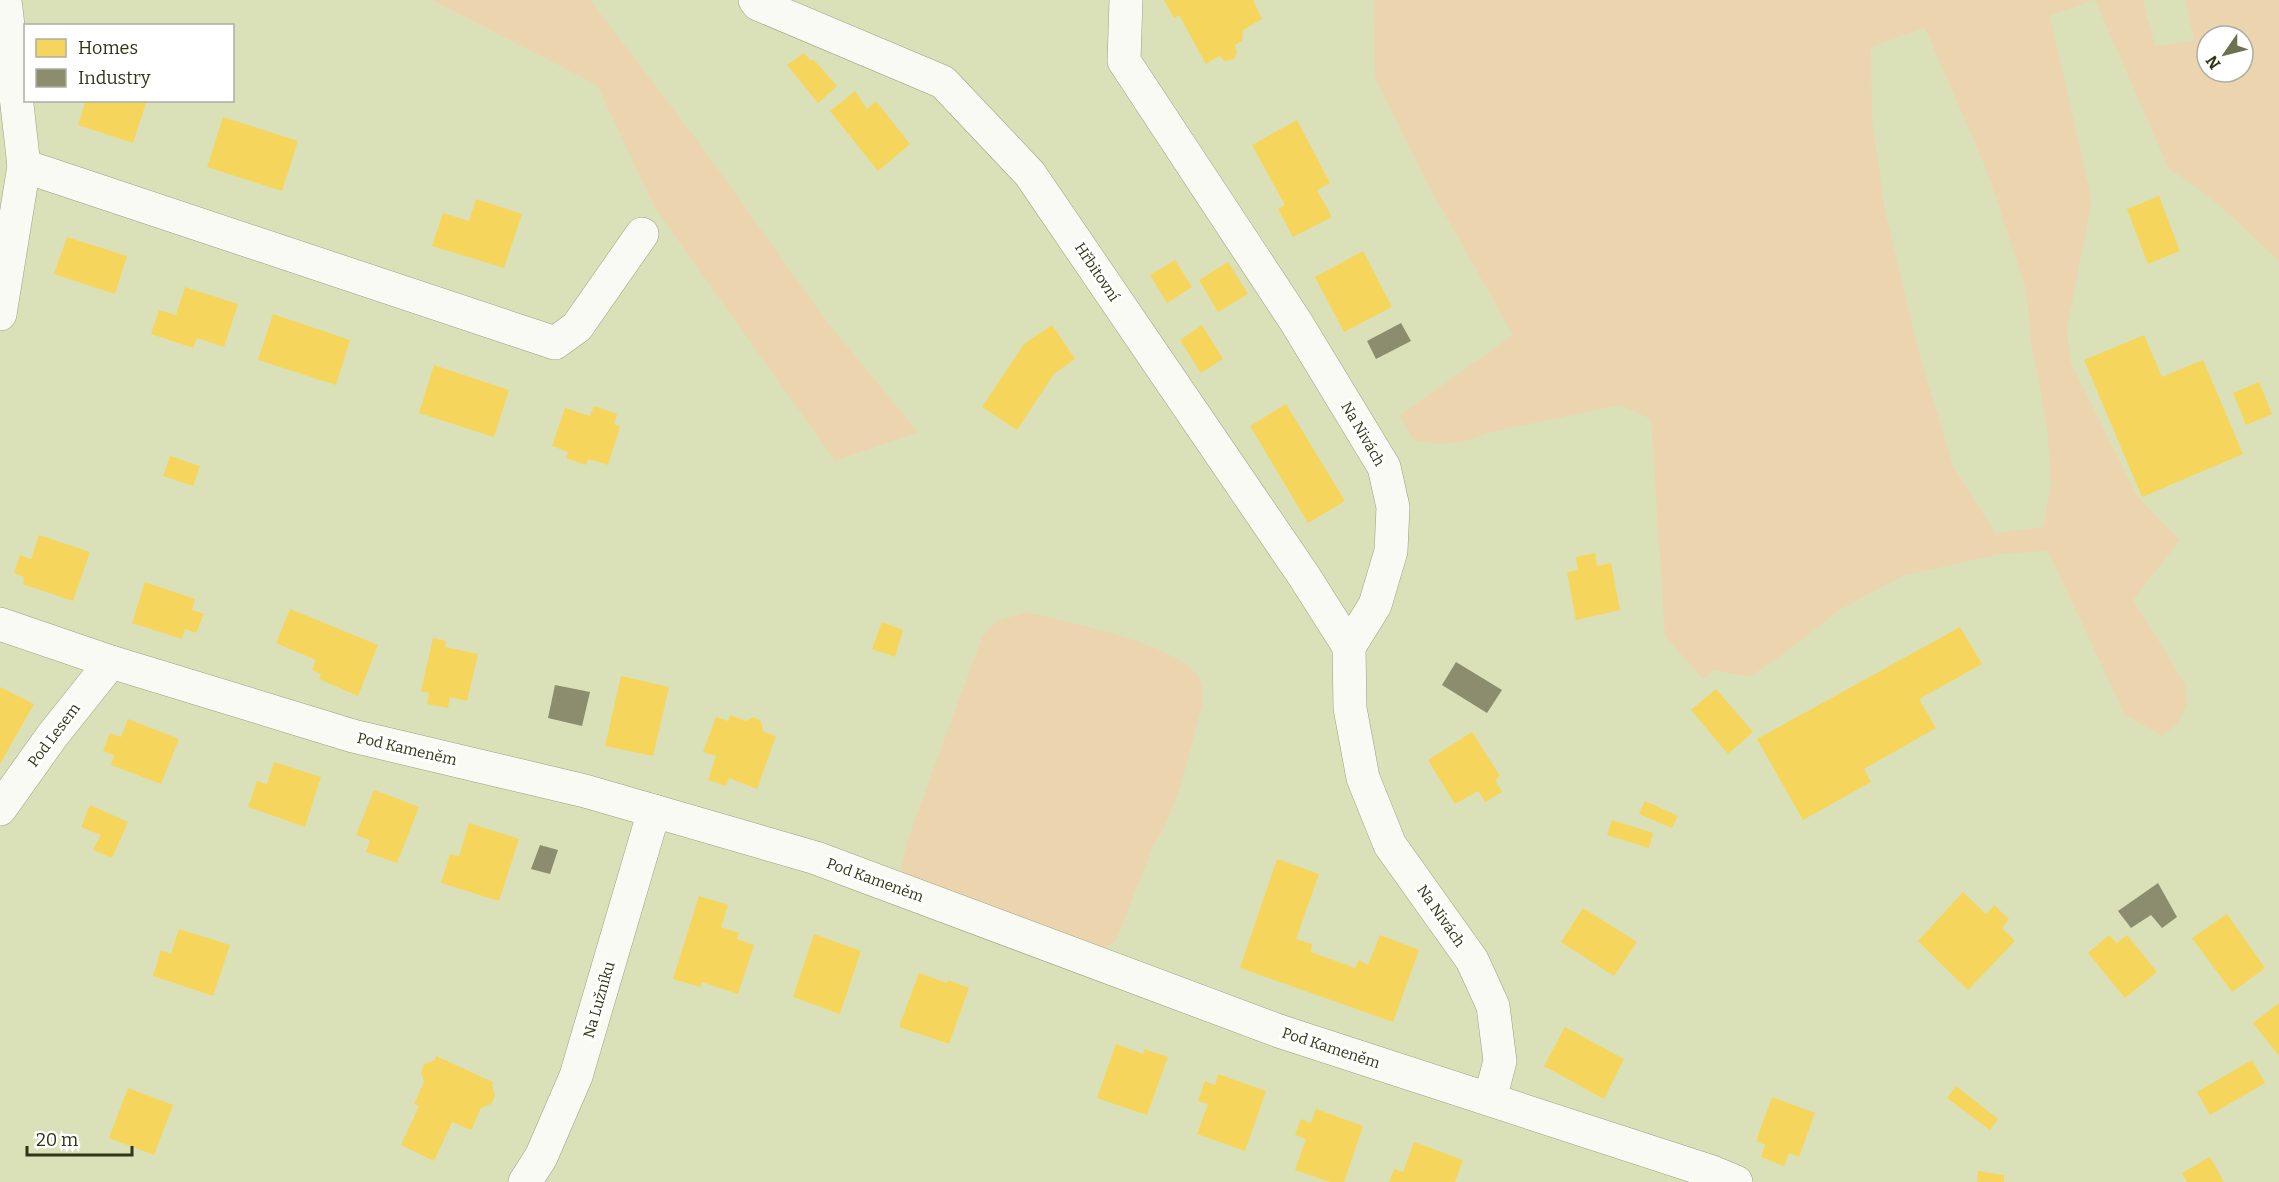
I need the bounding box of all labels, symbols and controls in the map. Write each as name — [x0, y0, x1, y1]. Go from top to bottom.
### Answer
legend — [24, 24, 234, 102]
north arrow — [2195, 24, 2255, 84]
text: Homes — [78, 37, 138, 59]
text: N — [2202, 52, 2224, 73]
text: Industry — [78, 67, 151, 89]
street label: Hřbitovní — [1071, 239, 1123, 305]
street label: Na Nivách — [1337, 399, 1389, 470]
street label: Pod Lesem — [24, 699, 84, 770]
street label: Pod Kameněm — [355, 729, 459, 769]
street label: Pod Kameněm — [824, 854, 927, 906]
street label: Na Nivách — [1413, 882, 1469, 951]
street label: Na Lužníku — [579, 960, 619, 1040]
street label: Pod Kameněm — [1280, 1024, 1383, 1073]
scale bar — [27, 1119, 132, 1157]
text: 20 m — [36, 1129, 78, 1151]

